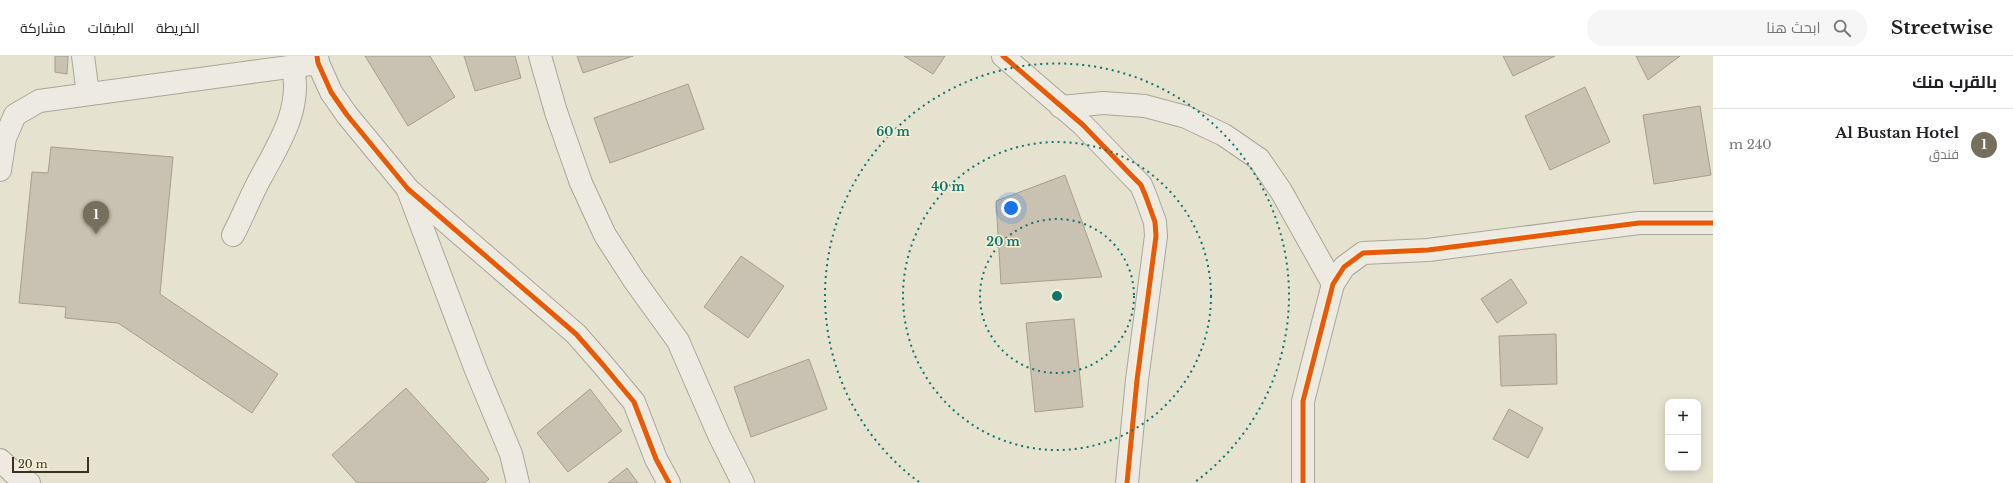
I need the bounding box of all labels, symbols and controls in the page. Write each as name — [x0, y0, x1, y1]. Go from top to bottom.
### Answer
search box — [1587, 10, 1867, 46]
text: Streetwise — [1891, 16, 1993, 39]
icon: search — [1831, 17, 1853, 39]
text: ابحث هنا — [1766, 18, 1821, 37]
text: مشاركة — [20, 19, 66, 37]
text: الطبقات — [88, 19, 134, 37]
text: الخريطة — [156, 19, 200, 37]
text: بالقرب منك — [1912, 72, 1997, 93]
text: Al Bustan Hotel — [1835, 123, 1959, 142]
text: 60 m — [876, 124, 911, 139]
text: 240 m — [1729, 136, 1772, 153]
text: 1 — [1981, 136, 1987, 153]
text: فندق — [1929, 146, 1959, 163]
text: 40 m — [931, 179, 965, 194]
your location — [1001, 198, 1021, 218]
pin: 1 — [83, 201, 109, 234]
text: 20 m — [986, 234, 1020, 249]
centre of rings — [1050, 289, 1064, 303]
map controls — [1665, 399, 1701, 471]
button: + — [1665, 399, 1701, 435]
button: − — [1665, 435, 1701, 471]
scale bar — [12, 455, 89, 474]
text: 20 m — [18, 457, 48, 471]

